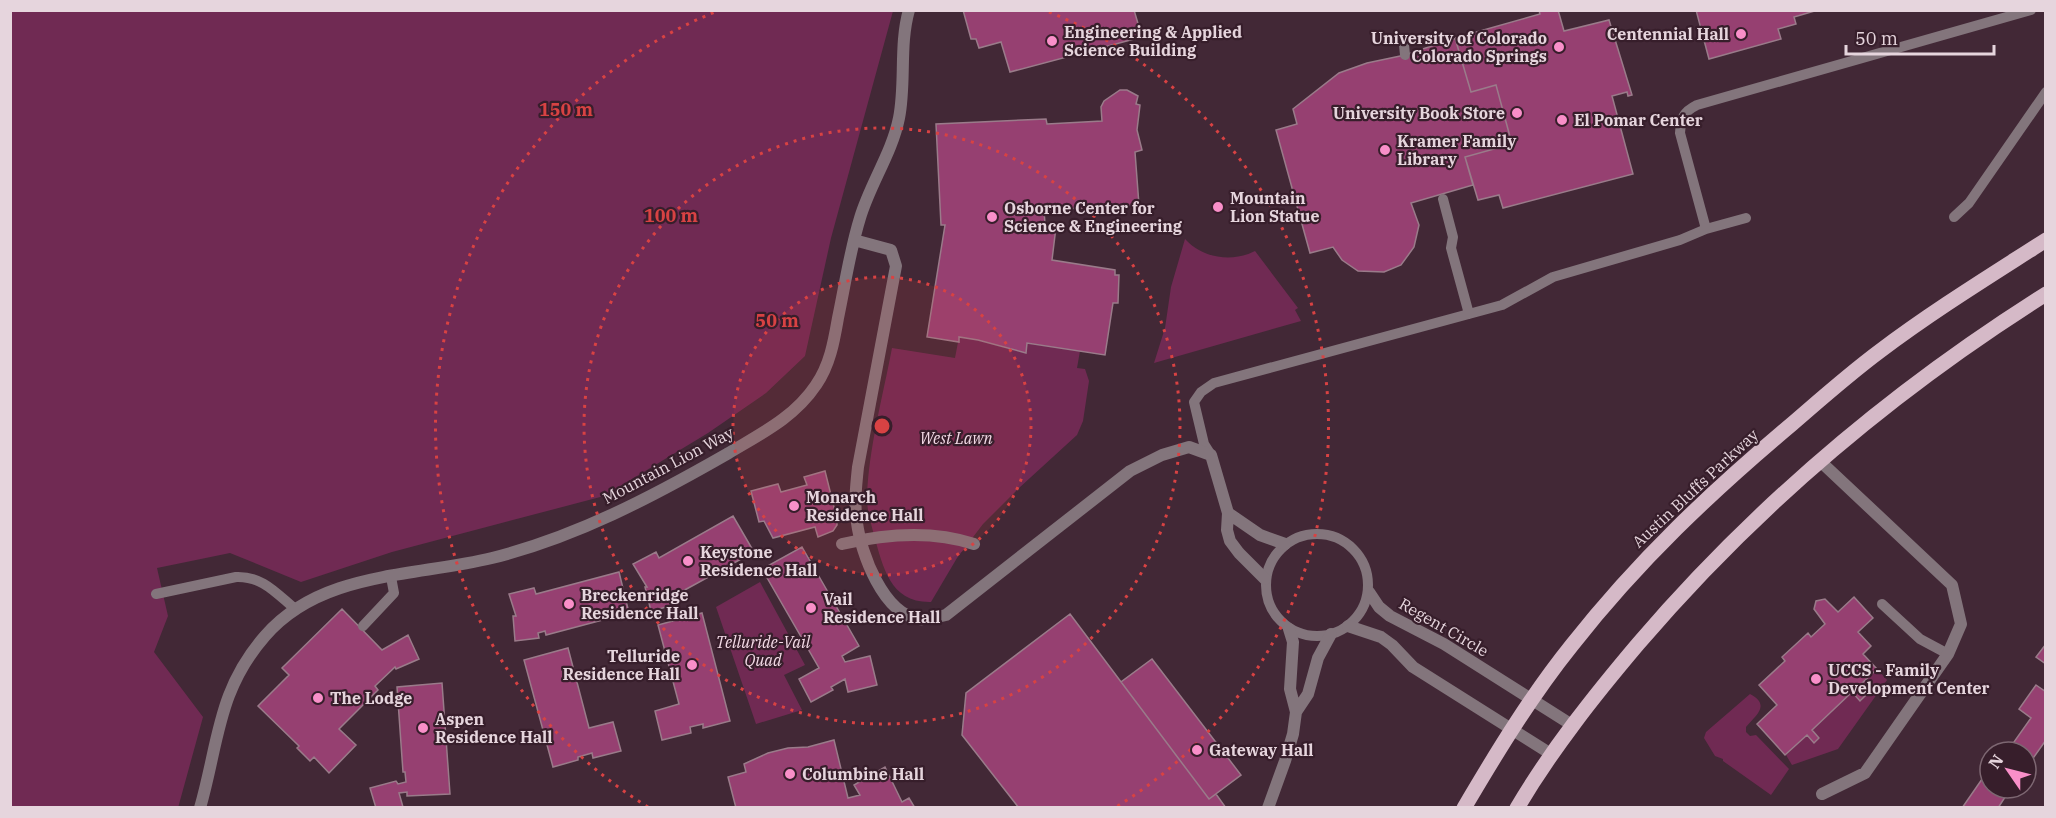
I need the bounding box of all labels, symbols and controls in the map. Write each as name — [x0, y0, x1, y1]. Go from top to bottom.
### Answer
scale bar — [1846, 18, 1994, 56]
place label: Engineering & Applied Science Building — [1064, 22, 1242, 60]
place label: Centennial Hall — [1607, 24, 1729, 44]
marker: Centennial Hall — [1734, 27, 1748, 41]
text: 50 m — [1855, 27, 1898, 50]
place label: University of Colorado Colorado Springs — [1371, 28, 1547, 66]
marker: Engineering & Applied Science Building — [1045, 34, 1059, 48]
marker: University of Colorado Colorado Springs — [1552, 40, 1566, 54]
text: 150 m — [539, 98, 594, 121]
place label: University Book Store — [1333, 103, 1505, 123]
marker: University Book Store — [1510, 106, 1524, 120]
place label: El Pomar Center — [1574, 110, 1703, 130]
marker: El Pomar Center — [1555, 113, 1569, 127]
place label: Kramer Family Library — [1397, 131, 1517, 169]
marker: Kramer Family Library — [1378, 143, 1392, 157]
place label: Mountain Lion Statue — [1230, 188, 1319, 226]
place label: Osborne Center for Science & Engineering — [1004, 198, 1183, 236]
marker: Mountain Lion Statue — [1211, 200, 1225, 214]
text: 100 m — [644, 204, 699, 227]
marker: Osborne Center for Science & Engineering — [985, 210, 999, 224]
text: 50 m — [755, 309, 799, 332]
centre of rings — [872, 416, 892, 436]
street label: Mountain Lion Way — [599, 422, 737, 508]
street label: Austin Bluffs Parkway — [1628, 424, 1763, 552]
park label: West Lawn — [919, 428, 993, 448]
place label: Monarch Residence Hall — [806, 487, 923, 525]
marker: Monarch Residence Hall — [787, 499, 801, 513]
place label: Keystone Residence Hall — [700, 542, 817, 580]
marker: Keystone Residence Hall — [681, 554, 695, 568]
place label: Breckenridge Residence Hall — [581, 585, 698, 623]
place label: Vail Residence Hall — [823, 589, 940, 627]
street label: Regent Circle — [1396, 593, 1492, 661]
marker: Breckenridge Residence Hall — [562, 597, 576, 611]
marker: Vail Residence Hall — [804, 601, 818, 615]
park label: Telluride-Vail Quad — [716, 632, 811, 670]
place label: Telluride Residence Hall — [563, 646, 680, 684]
marker: Telluride Residence Hall — [685, 658, 699, 672]
place label: UCCS - Family Development Center — [1828, 660, 1989, 698]
marker: UCCS - Family Development Center — [1809, 672, 1823, 686]
place label: The Lodge — [330, 688, 412, 708]
marker: The Lodge — [311, 691, 325, 705]
place label: Aspen Residence Hall — [435, 709, 552, 747]
marker: Aspen Residence Hall — [416, 721, 430, 735]
place label: Gateway Hall — [1209, 740, 1314, 760]
north arrow — [1978, 740, 2038, 800]
marker: Gateway Hall — [1190, 743, 1204, 757]
text: N — [1984, 750, 2008, 772]
place label: Columbine Hall — [802, 764, 924, 784]
marker: Columbine Hall — [783, 767, 797, 781]

